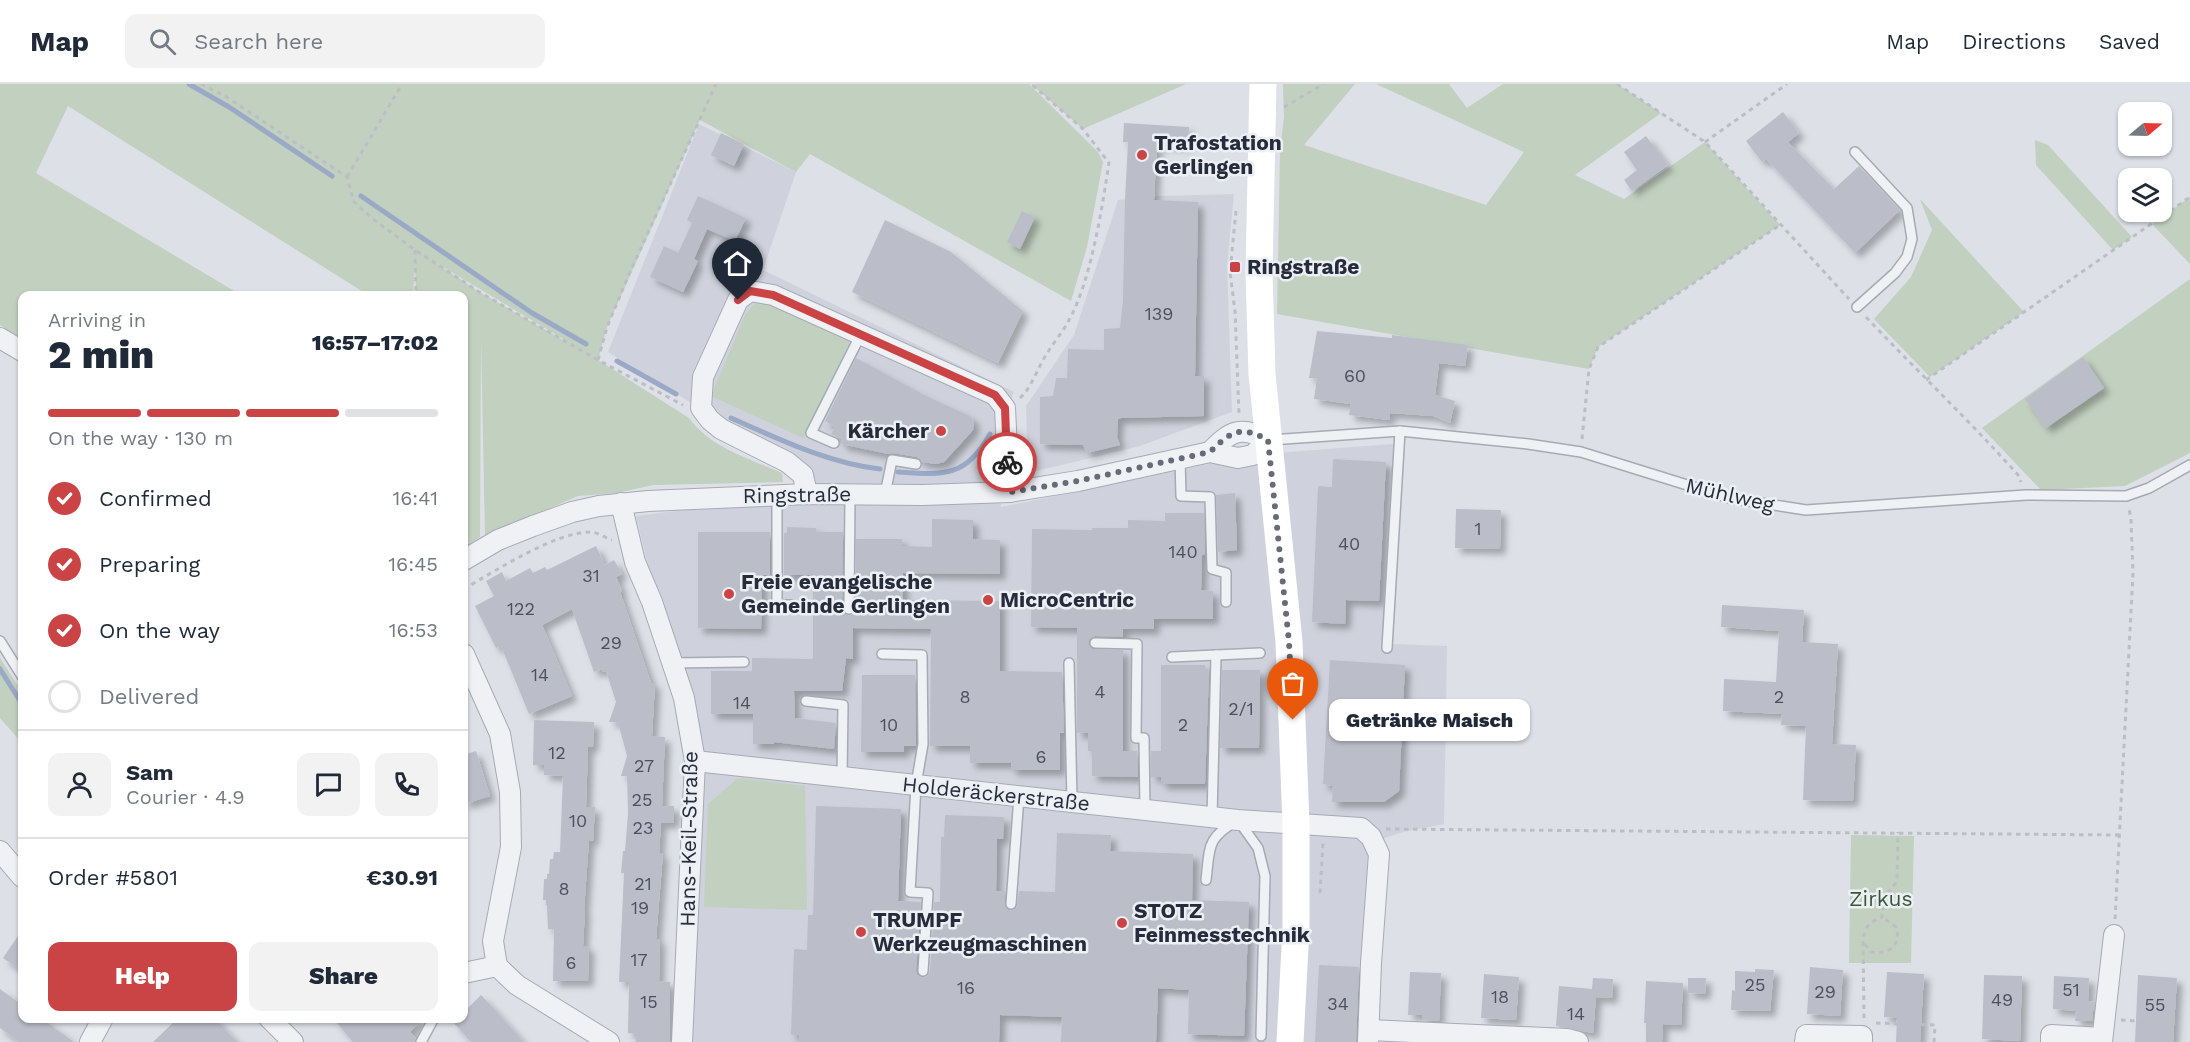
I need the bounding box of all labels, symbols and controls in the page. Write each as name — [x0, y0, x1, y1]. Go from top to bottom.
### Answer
search box — [125, 14, 545, 68]
text: Map — [30, 25, 89, 58]
icon: search — [146, 25, 179, 58]
text: Search here — [194, 29, 323, 54]
text: Map — [1886, 29, 1929, 54]
text: Directions — [1962, 29, 2066, 54]
text: Saved — [2099, 29, 2160, 54]
north arrow — [2118, 102, 2172, 156]
map controls — [2118, 102, 2172, 222]
place label: Trafostation Gerlingen — [1154, 130, 1282, 179]
marker: Trafostation Gerlingen — [1135, 148, 1149, 162]
button: layers — [2118, 168, 2172, 222]
pin — [712, 238, 763, 300]
icon: home — [721, 247, 754, 280]
place label: Ringstraße — [1247, 254, 1359, 279]
marker: Ringstraße — [1228, 260, 1242, 274]
house number: 139 — [1145, 303, 1173, 324]
text: Arriving in — [48, 308, 146, 332]
text: 16:57–17:02 — [312, 330, 438, 355]
text: 2 min — [48, 332, 154, 377]
house number: 60 — [1344, 365, 1366, 386]
place label: Kärcher — [847, 418, 929, 443]
marker: Kärcher — [934, 424, 948, 438]
text: On the way · 130 m — [48, 426, 233, 450]
courier — [977, 432, 1037, 492]
icon: bike — [991, 446, 1024, 479]
street label: Mühlweg — [1683, 472, 1778, 517]
street label: Ringstraße — [742, 481, 852, 508]
icon: check — [48, 482, 81, 515]
text: Confirmed — [99, 486, 212, 511]
text: 16:41 — [392, 486, 438, 510]
house number: 1 — [1474, 518, 1482, 539]
house number: 40 — [1338, 533, 1360, 554]
house number: 140 — [1168, 541, 1198, 562]
icon: check — [48, 548, 81, 581]
text: Preparing — [99, 552, 200, 577]
text: 16:45 — [388, 552, 438, 576]
house number: 31 — [582, 565, 600, 586]
place label: Freie evangelische Gemeinde Gerlingen — [741, 569, 950, 618]
marker: Freie evangelische Gemeinde Gerlingen — [722, 587, 736, 601]
place label: MicroCentric — [1000, 587, 1134, 612]
marker: MicroCentric — [981, 593, 995, 607]
house number: 122 — [507, 598, 535, 619]
icon: check — [48, 614, 81, 647]
text: On the way — [99, 618, 220, 643]
text: 16:53 — [389, 618, 438, 642]
house number: 29 — [600, 632, 622, 653]
pin — [1267, 658, 1318, 720]
house number: 14 — [531, 664, 549, 685]
icon: bag — [1276, 667, 1309, 700]
house number: 4 — [1095, 681, 1106, 702]
text: Delivered — [99, 684, 199, 709]
house number: 8 — [959, 686, 971, 707]
house number: 2 — [1774, 686, 1784, 707]
house number: 14 — [733, 692, 751, 713]
house number: 2/1 — [1228, 698, 1254, 719]
callout: Getränke Maisch — [1329, 699, 1530, 741]
text: Getränke Maisch — [1346, 708, 1513, 732]
house number: 10 — [880, 714, 898, 735]
house number: 2 — [1178, 714, 1188, 735]
house number: 12 — [548, 742, 566, 763]
house number: 6 — [1036, 746, 1046, 767]
street label: Hans-Keil-Straße — [674, 751, 703, 927]
button: person — [48, 753, 111, 816]
button: chat — [297, 753, 360, 816]
button: phone — [375, 753, 438, 816]
house number: 27 — [634, 755, 654, 776]
text: Sam — [126, 760, 174, 785]
street label: Holderäckerstraße — [901, 771, 1091, 816]
text: Courier · 4.9 — [126, 785, 245, 809]
house number: 25 — [632, 789, 652, 810]
house number: 10 — [569, 810, 587, 831]
house number: 23 — [633, 817, 654, 838]
text: Order #5801 — [48, 865, 178, 890]
text: €30.91 — [366, 865, 438, 890]
house number: 21 — [634, 873, 652, 894]
house number: 8 — [558, 878, 570, 899]
park label: Zirkus — [1849, 886, 1913, 911]
house number: 19 — [631, 897, 649, 918]
place label: STOTZ Feinmesstechnik — [1134, 898, 1311, 947]
place label: TRUMPF Werkzeugmaschinen — [873, 907, 1087, 956]
marker: STOTZ Feinmesstechnik — [1115, 916, 1129, 930]
marker: TRUMPF Werkzeugmaschinen — [854, 925, 868, 939]
button: Help — [48, 942, 237, 1011]
button: Share — [249, 942, 438, 1011]
house number: 17 — [630, 949, 648, 970]
house number: 6 — [566, 952, 576, 973]
house number: 25 — [1745, 974, 1765, 995]
house number: 16 — [957, 977, 975, 998]
house number: 51 — [2062, 979, 2080, 1000]
house number: 29 — [1814, 981, 1836, 1002]
house number: 18 — [1491, 986, 1509, 1007]
house number: 49 — [1991, 989, 2013, 1010]
house number: 15 — [640, 991, 658, 1012]
house number: 34 — [1327, 993, 1349, 1014]
house number: 55 — [2145, 994, 2165, 1015]
house number: 14 — [1567, 1003, 1585, 1024]

